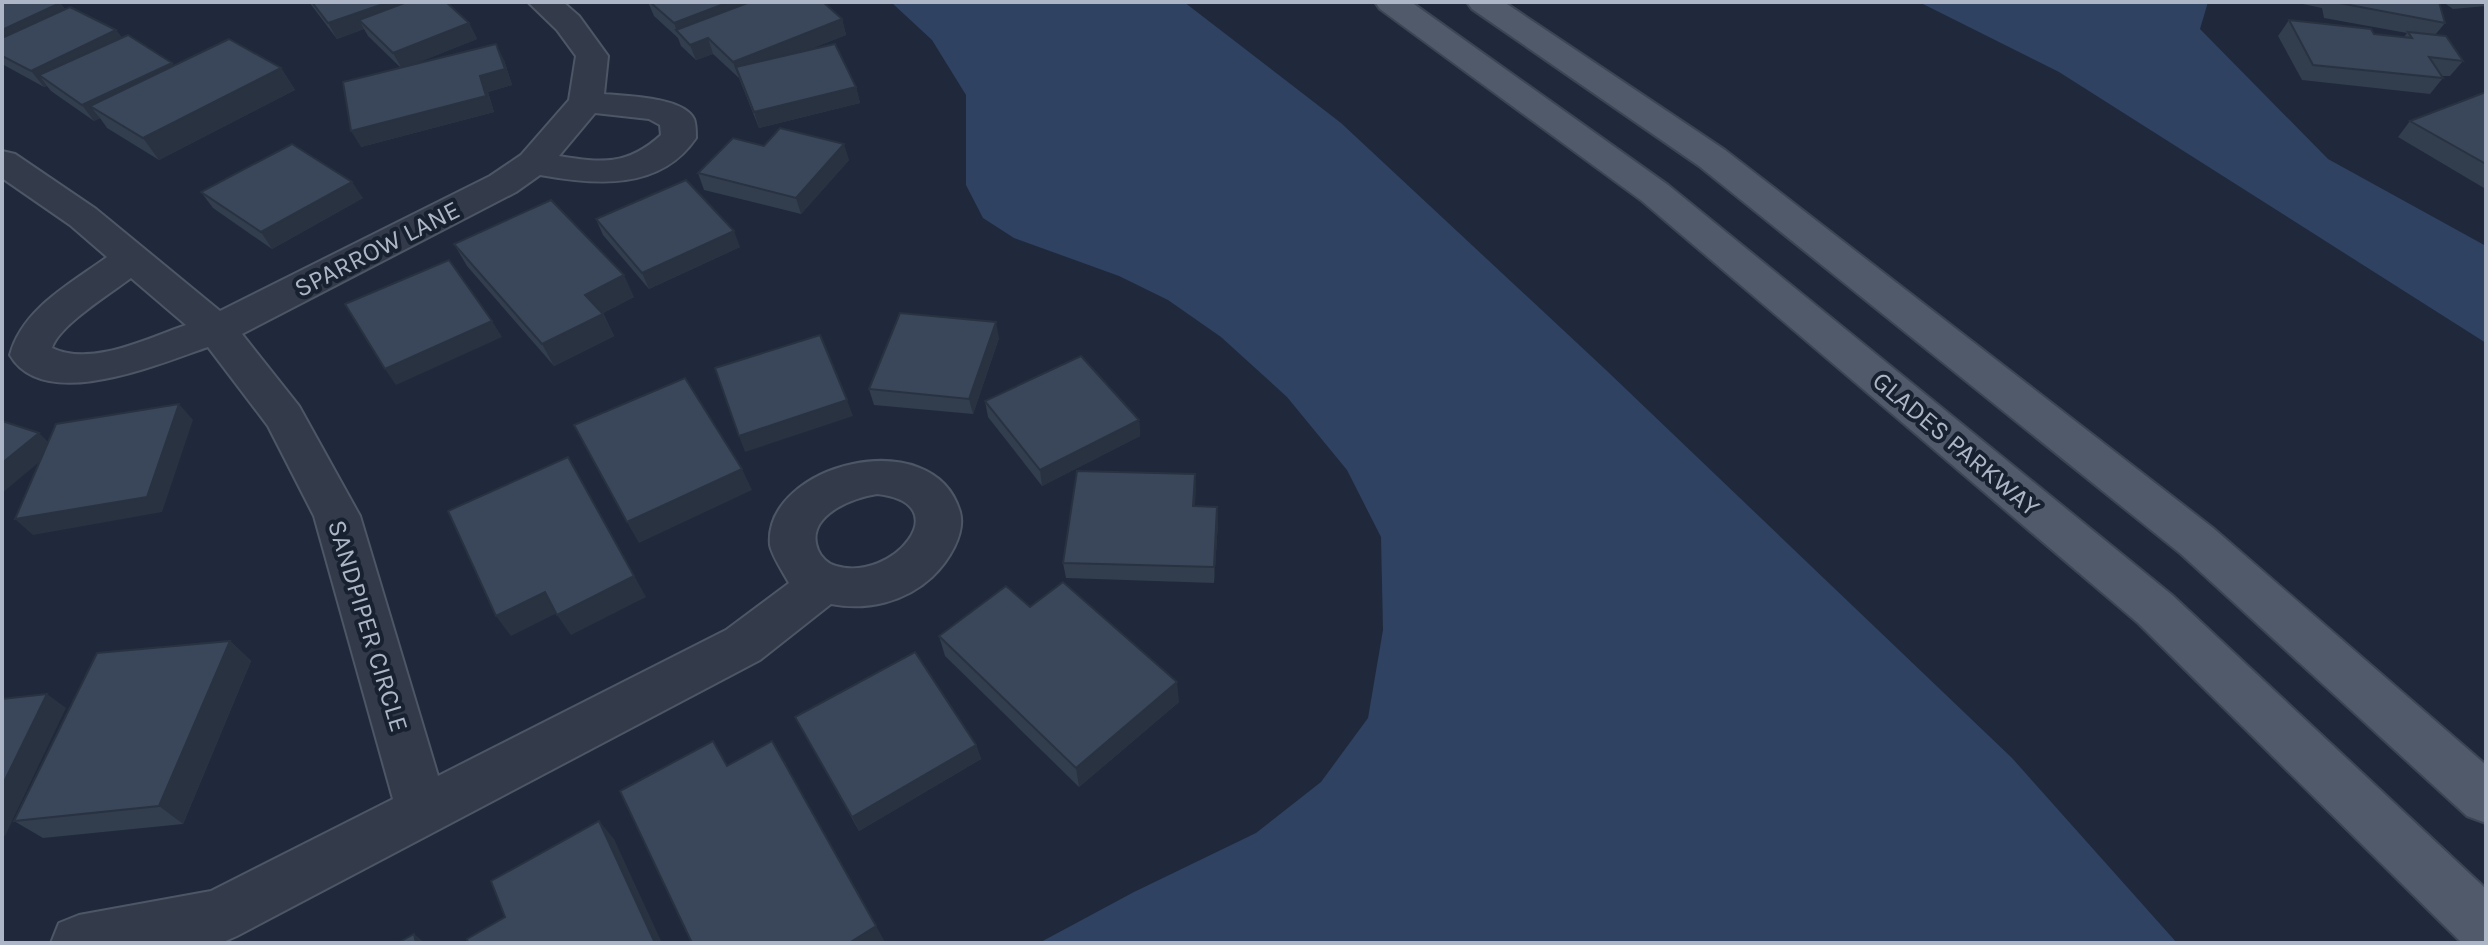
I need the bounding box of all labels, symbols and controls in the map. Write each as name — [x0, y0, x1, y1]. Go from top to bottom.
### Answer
street label: SPARROW LANE — [289, 194, 465, 304]
street label: GLADES PARKWAY — [1866, 365, 2046, 523]
street label: SANDPIPER CIRCLE — [321, 516, 415, 736]

